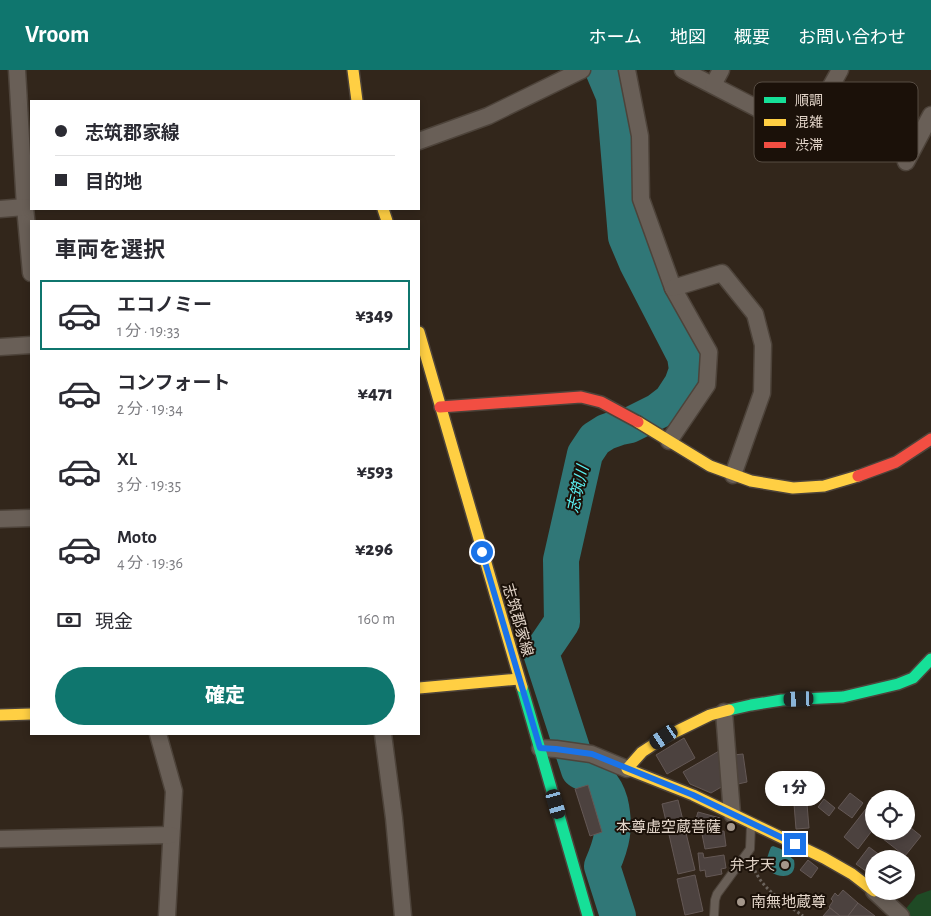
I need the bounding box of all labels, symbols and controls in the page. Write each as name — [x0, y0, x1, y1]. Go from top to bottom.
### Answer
text: Vroom — [25, 23, 89, 47]
text: ホーム — [589, 29, 642, 47]
text: 地図 — [670, 29, 706, 47]
text: 概要 — [734, 29, 770, 47]
text: お問い合わせ — [798, 29, 906, 47]
legend — [754, 82, 918, 162]
text: 順調 — [795, 94, 823, 108]
text: 混雑 — [795, 114, 823, 130]
text: 志筑郡家線 — [85, 124, 180, 143]
text: 渋滞 — [795, 138, 823, 153]
text: 目的地 — [85, 173, 142, 192]
text: 車両を選択 — [55, 239, 165, 261]
icon: car — [57, 293, 102, 338]
text: エコノミー — [117, 296, 212, 315]
text: ¥349 — [355, 306, 393, 325]
text: 1 分 · 19:33 — [117, 323, 180, 339]
icon: car — [57, 371, 102, 416]
text: コンフォート — [117, 374, 230, 393]
text: ¥471 — [357, 384, 393, 403]
text: 2 分 · 19:34 — [117, 401, 183, 417]
icon: car — [57, 449, 102, 494]
text: XL — [117, 450, 137, 469]
text: ¥593 — [357, 462, 393, 481]
water label: 志筑川 — [564, 462, 592, 514]
text: 3 分 · 19:35 — [117, 477, 181, 493]
icon: car — [57, 527, 102, 572]
text: Moto — [117, 528, 157, 547]
text: ¥296 — [355, 540, 393, 559]
route start — [471, 541, 493, 563]
text: 4 分 · 19:36 — [117, 555, 183, 571]
street label: 志筑郡家線 — [500, 582, 536, 658]
icon: cash — [55, 606, 83, 634]
text: 160 m — [358, 611, 395, 627]
text: 現金 — [95, 613, 133, 632]
button: 確定 — [55, 667, 395, 725]
car — [783, 691, 814, 707]
car — [647, 722, 680, 752]
callout: 1 分 — [765, 772, 825, 806]
text: 1 分 — [783, 780, 807, 796]
car — [544, 788, 567, 820]
map controls — [865, 790, 915, 900]
button: locate — [865, 790, 915, 840]
place label: 本尊虚空蔵菩薩 — [616, 819, 721, 835]
marker: 本尊虚空蔵菩薩 — [725, 821, 737, 833]
route end — [784, 833, 806, 855]
button: layers — [865, 850, 915, 900]
place label: 弁才天 — [730, 856, 775, 873]
marker: 弁才天 — [779, 859, 791, 871]
place label: 南無地蔵尊 — [751, 894, 826, 910]
marker: 南無地蔵尊 — [735, 896, 747, 908]

